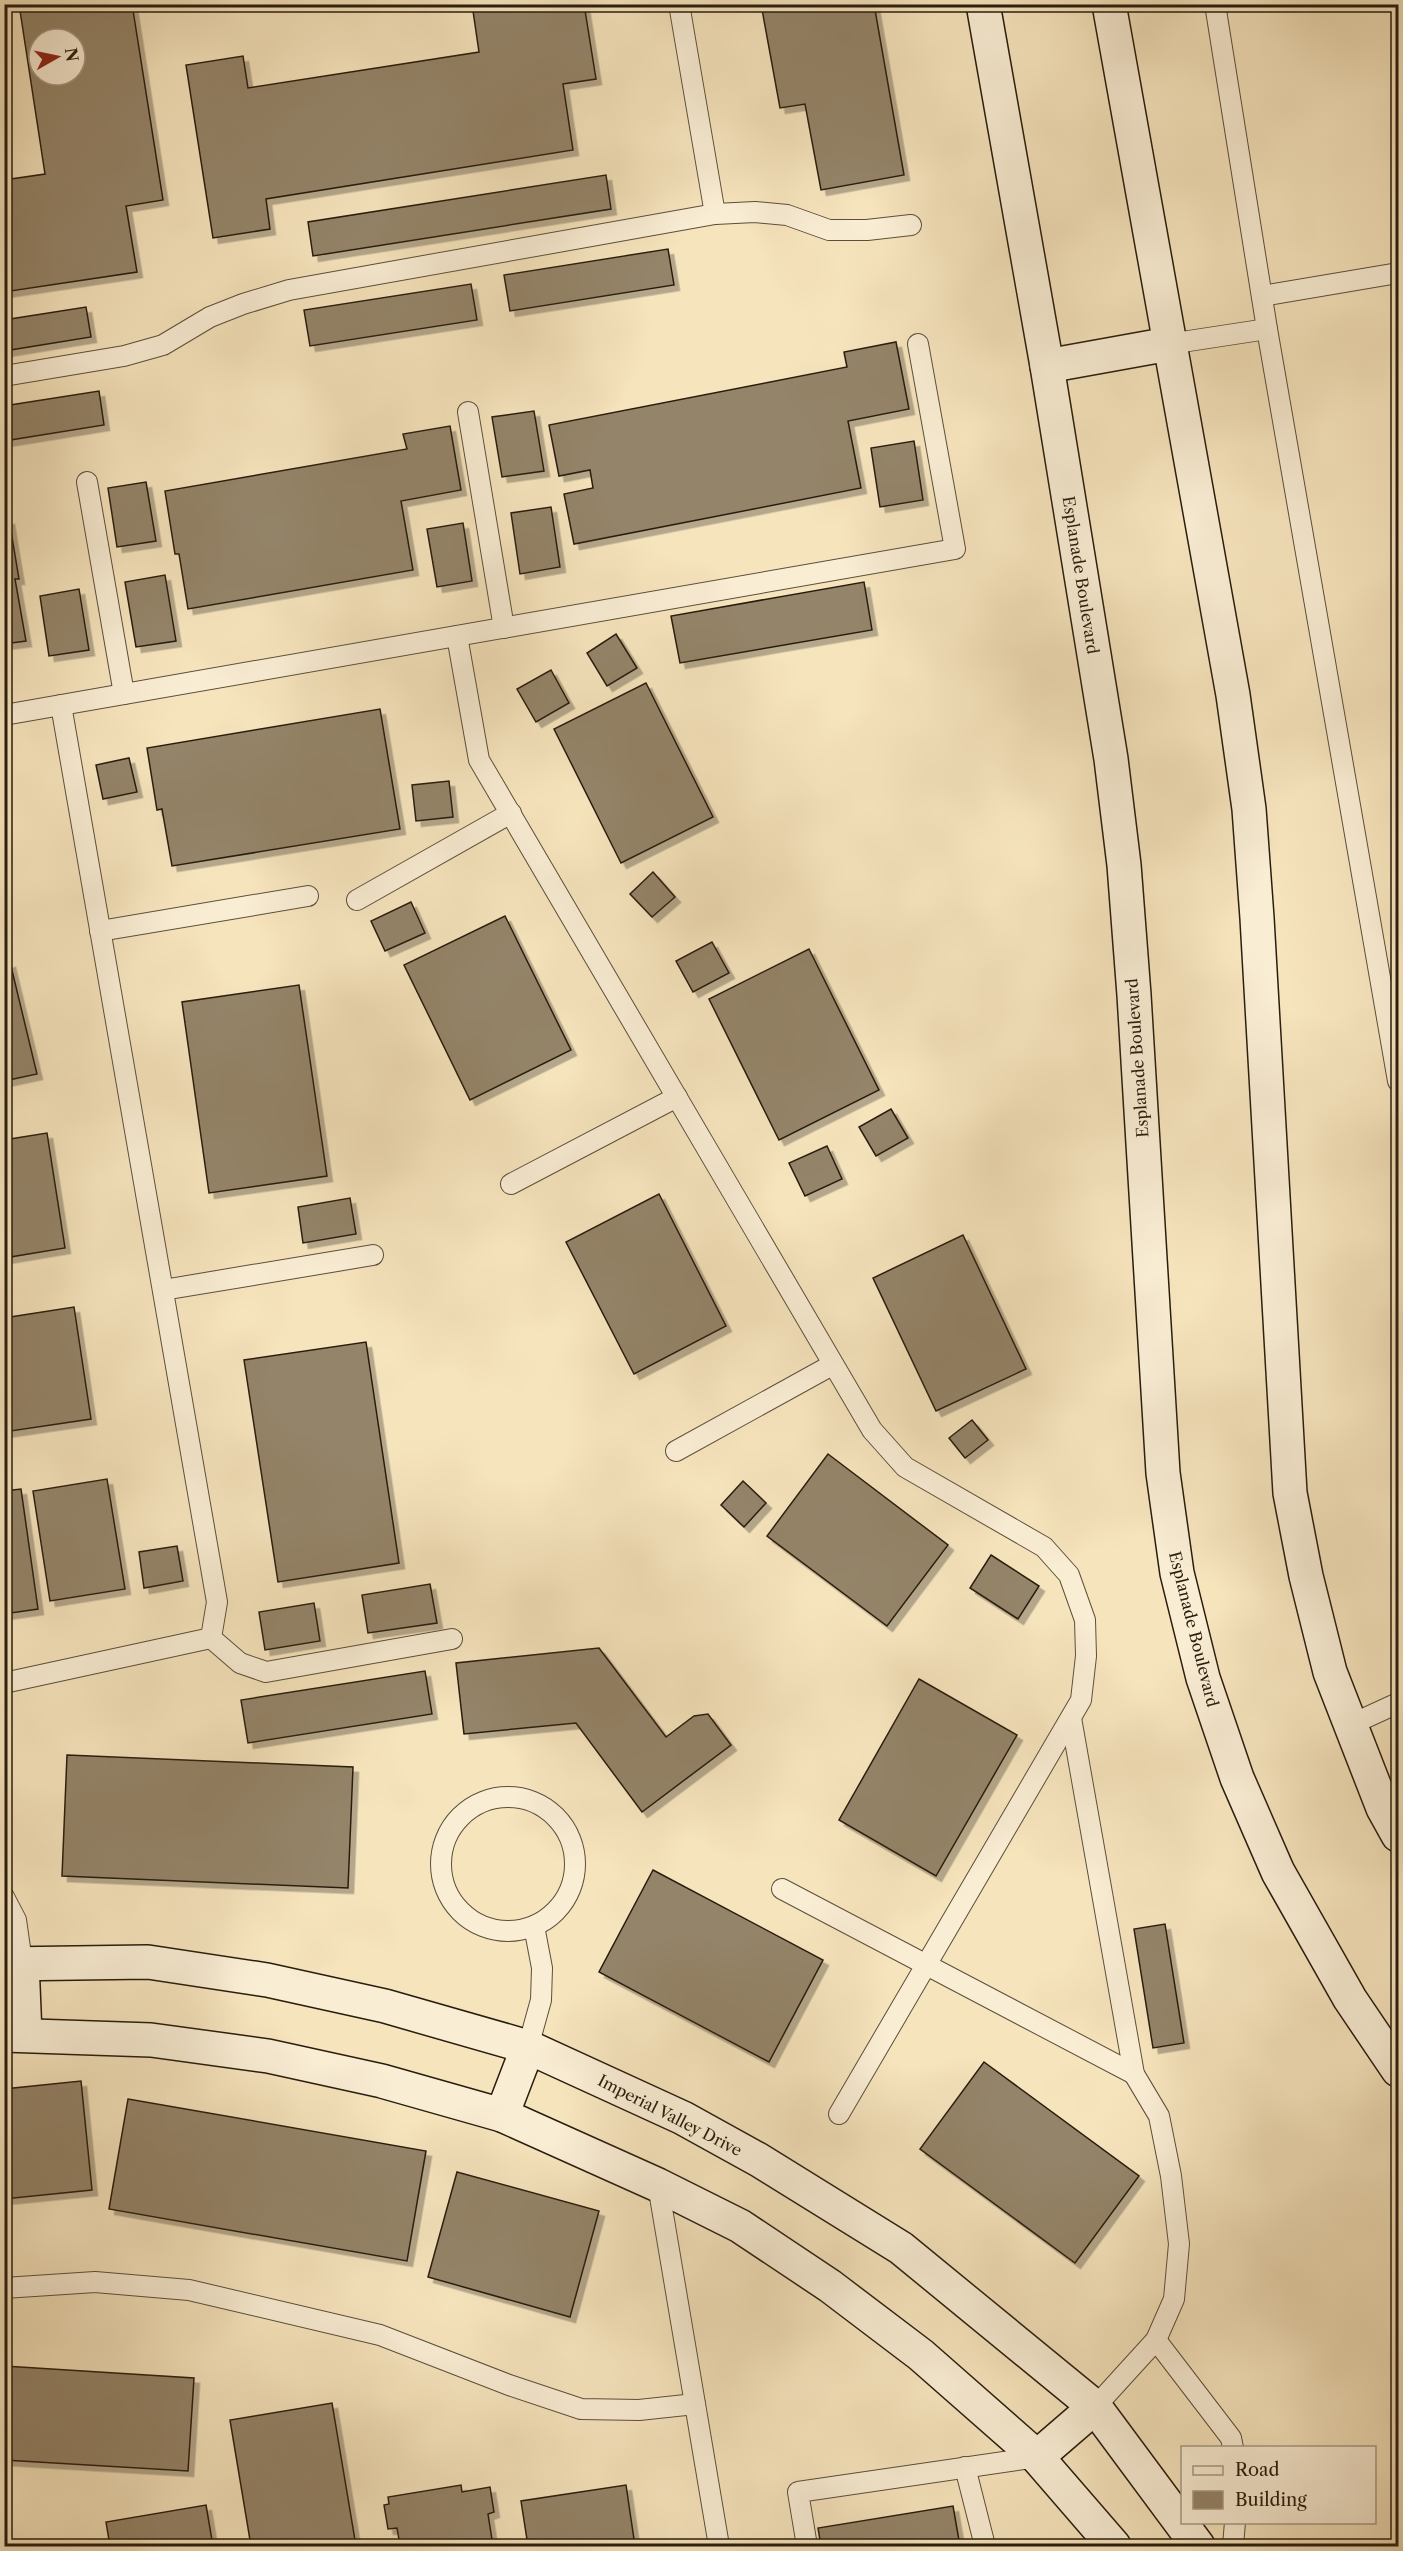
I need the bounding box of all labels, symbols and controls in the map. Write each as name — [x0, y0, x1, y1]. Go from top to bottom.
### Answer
north arrow — [27, 27, 87, 87]
text: N — [61, 46, 83, 63]
street label: Esplanade Boulevard — [1059, 495, 1103, 656]
street label: Esplanade Boulevard — [1121, 977, 1153, 1138]
street label: Esplanade Boulevard — [1165, 1549, 1223, 1709]
street label: Imperial Valley Drive — [595, 2070, 745, 2160]
legend — [1181, 2446, 1376, 2524]
text: Road — [1235, 2459, 1280, 2481]
text: Building — [1235, 2489, 1307, 2511]

